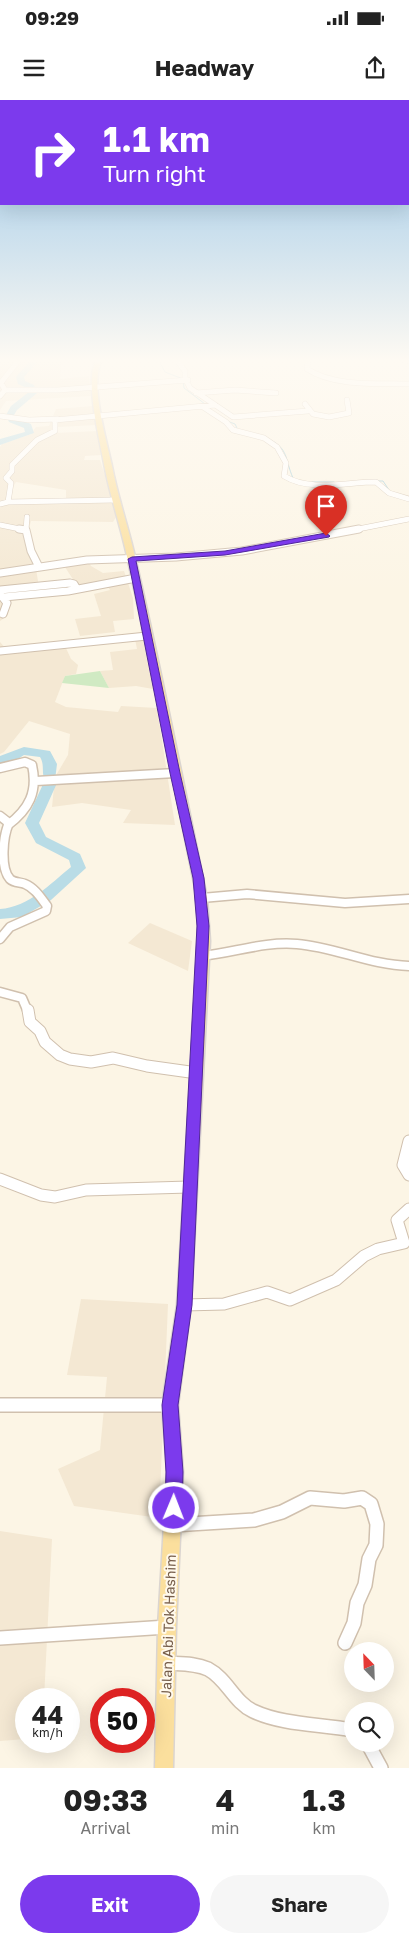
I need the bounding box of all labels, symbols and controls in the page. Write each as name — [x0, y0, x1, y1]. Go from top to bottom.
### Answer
text: 09:29 — [25, 6, 79, 29]
icon: menu — [20, 54, 48, 82]
text: Headway — [155, 54, 254, 81]
icon: share — [361, 54, 389, 82]
text: 1.1 km — [103, 118, 210, 160]
icon: right — [20, 120, 85, 185]
text: Turn right — [103, 160, 206, 187]
pin — [305, 485, 347, 536]
icon: arrive — [312, 492, 340, 520]
position arrow — [147, 1481, 199, 1533]
street label: Jalan Abi Tok Hashim — [157, 1554, 179, 1698]
north arrow — [344, 1642, 394, 1692]
map controls — [344, 1642, 394, 1752]
speed limit sign: 50 — [90, 1688, 155, 1753]
text: 44 — [32, 1699, 63, 1730]
button: search — [344, 1702, 394, 1752]
text: km/h — [32, 1725, 63, 1740]
text: 09:33 — [63, 1782, 148, 1818]
text: 4 — [216, 1782, 235, 1818]
text: 1.3 — [302, 1782, 346, 1818]
text: Arrival — [80, 1818, 131, 1838]
text: min — [211, 1818, 239, 1838]
text: km — [313, 1818, 336, 1838]
button: Exit — [20, 1875, 200, 1933]
button: Share — [210, 1875, 389, 1933]

